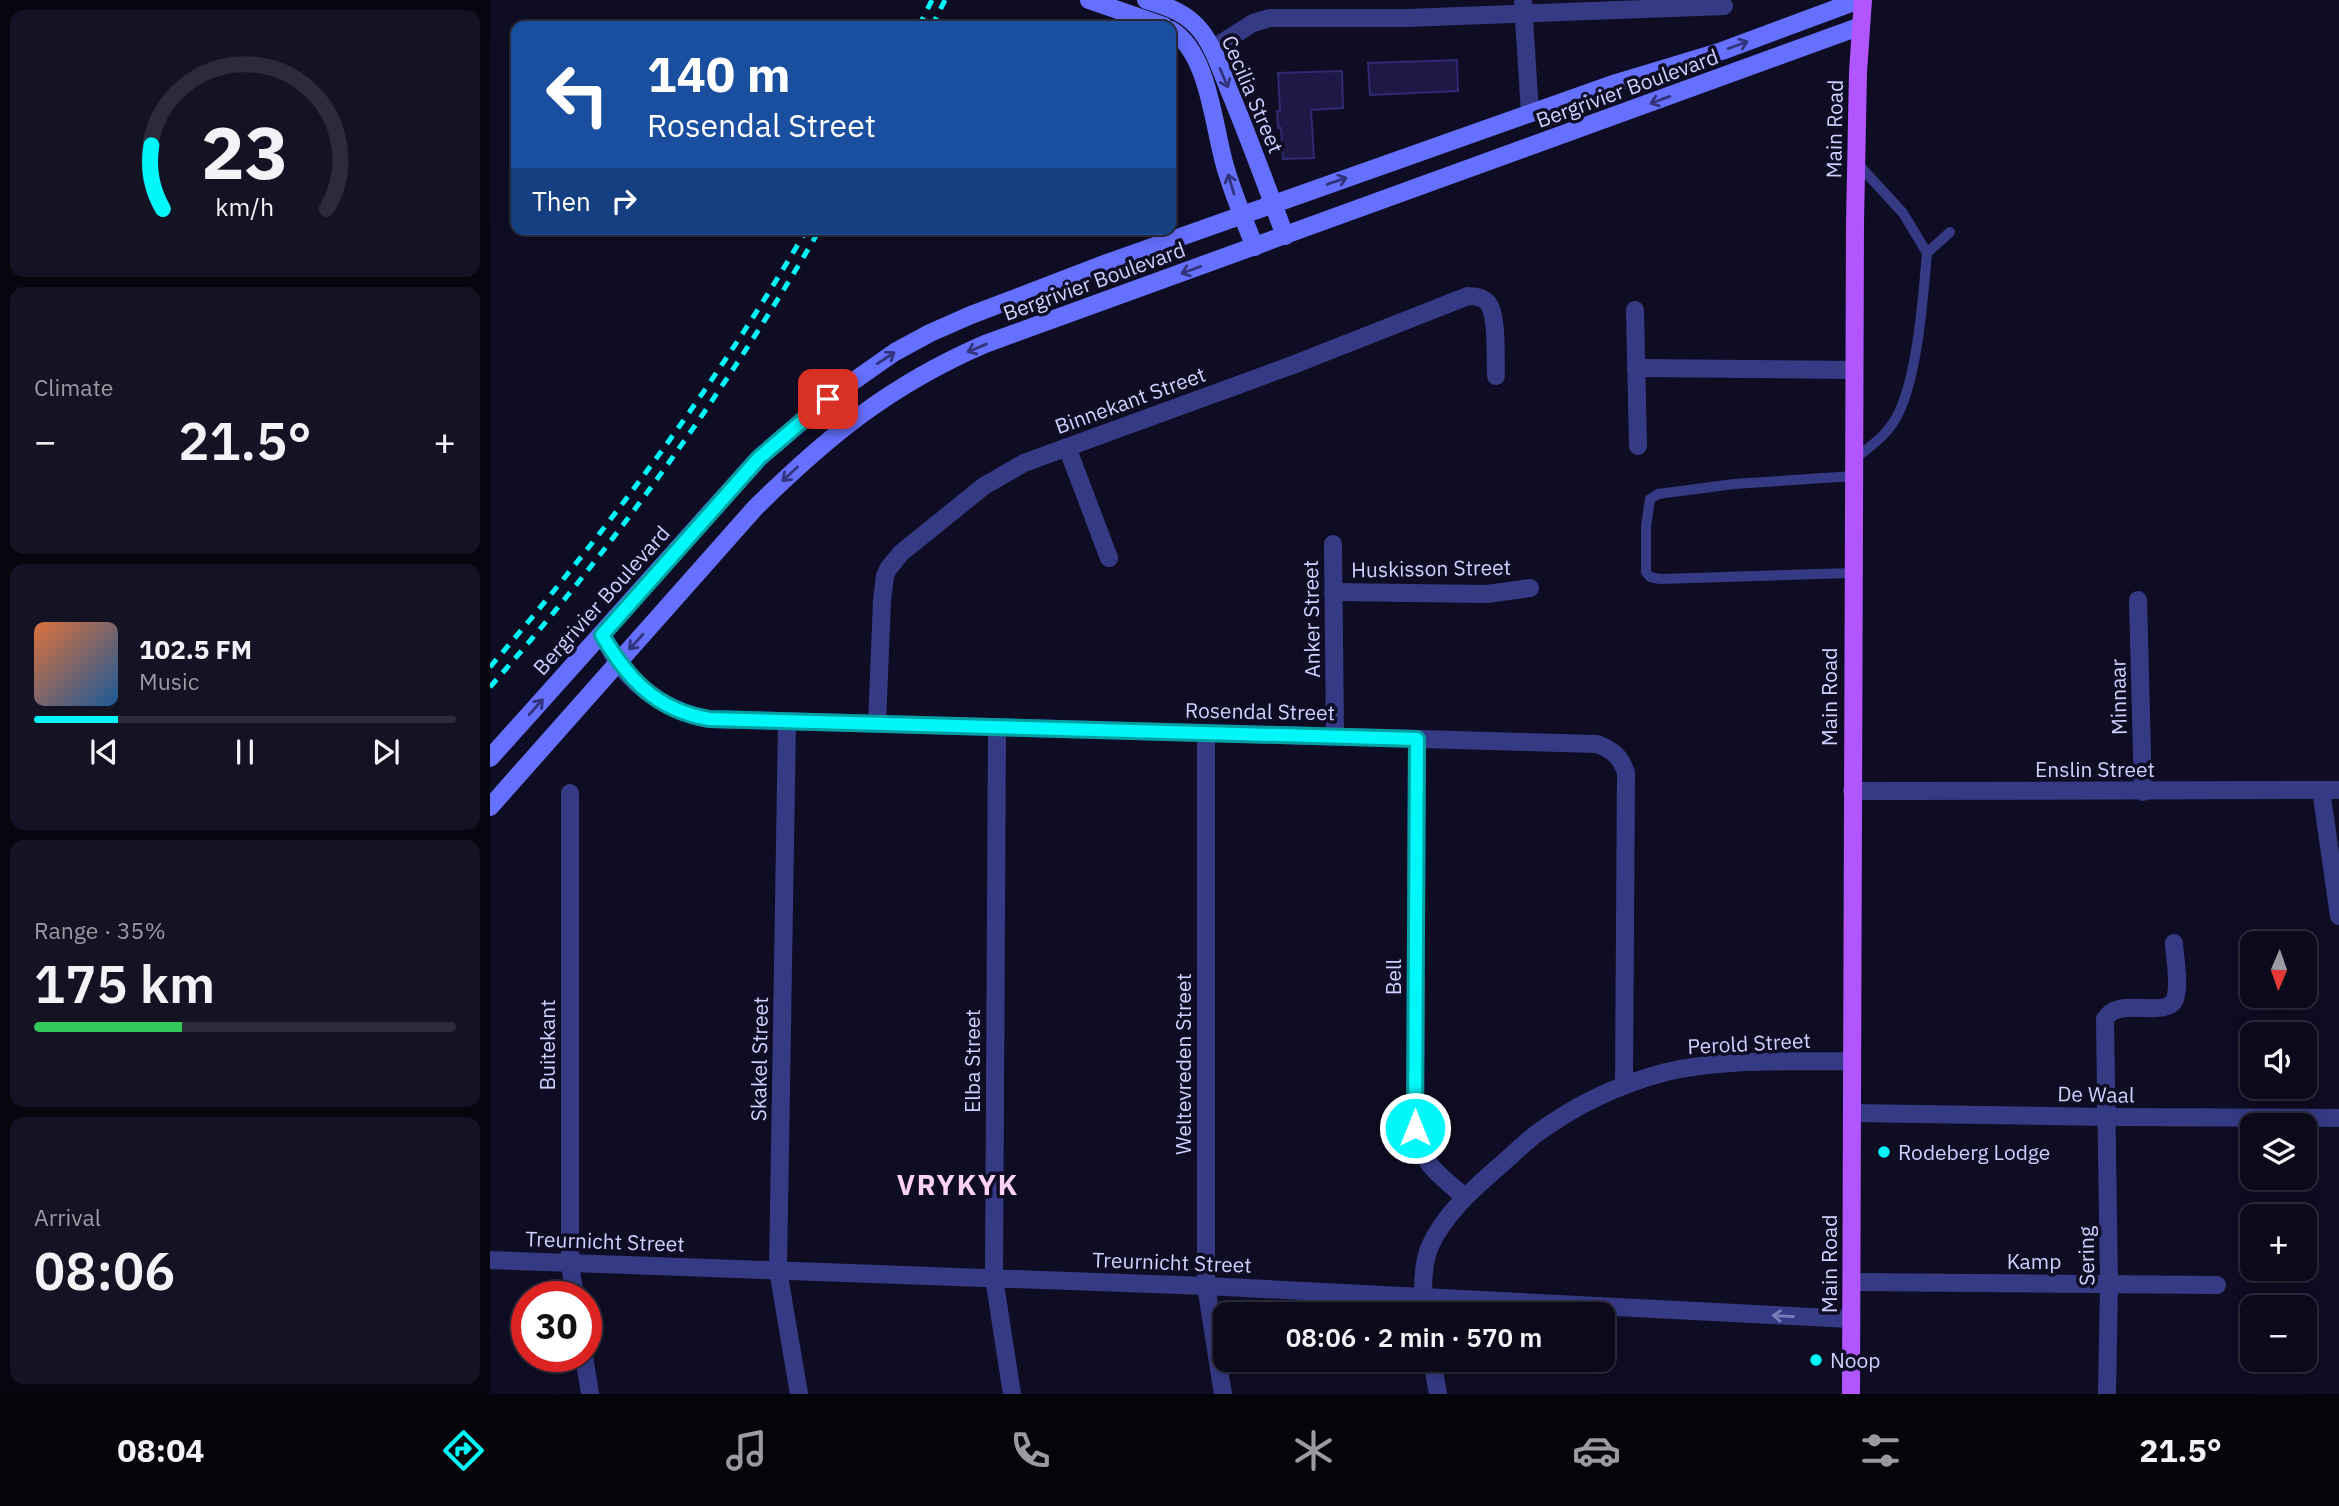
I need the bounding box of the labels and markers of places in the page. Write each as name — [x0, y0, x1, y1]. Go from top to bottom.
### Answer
pin — [798, 369, 858, 429]
place label: Rodeberg Lodge — [1898, 1138, 2050, 1166]
marker: Rodeberg Lodge — [1876, 1144, 1892, 1160]
place label: Noop — [1830, 1346, 1881, 1374]
marker: Noop — [1808, 1352, 1824, 1368]

